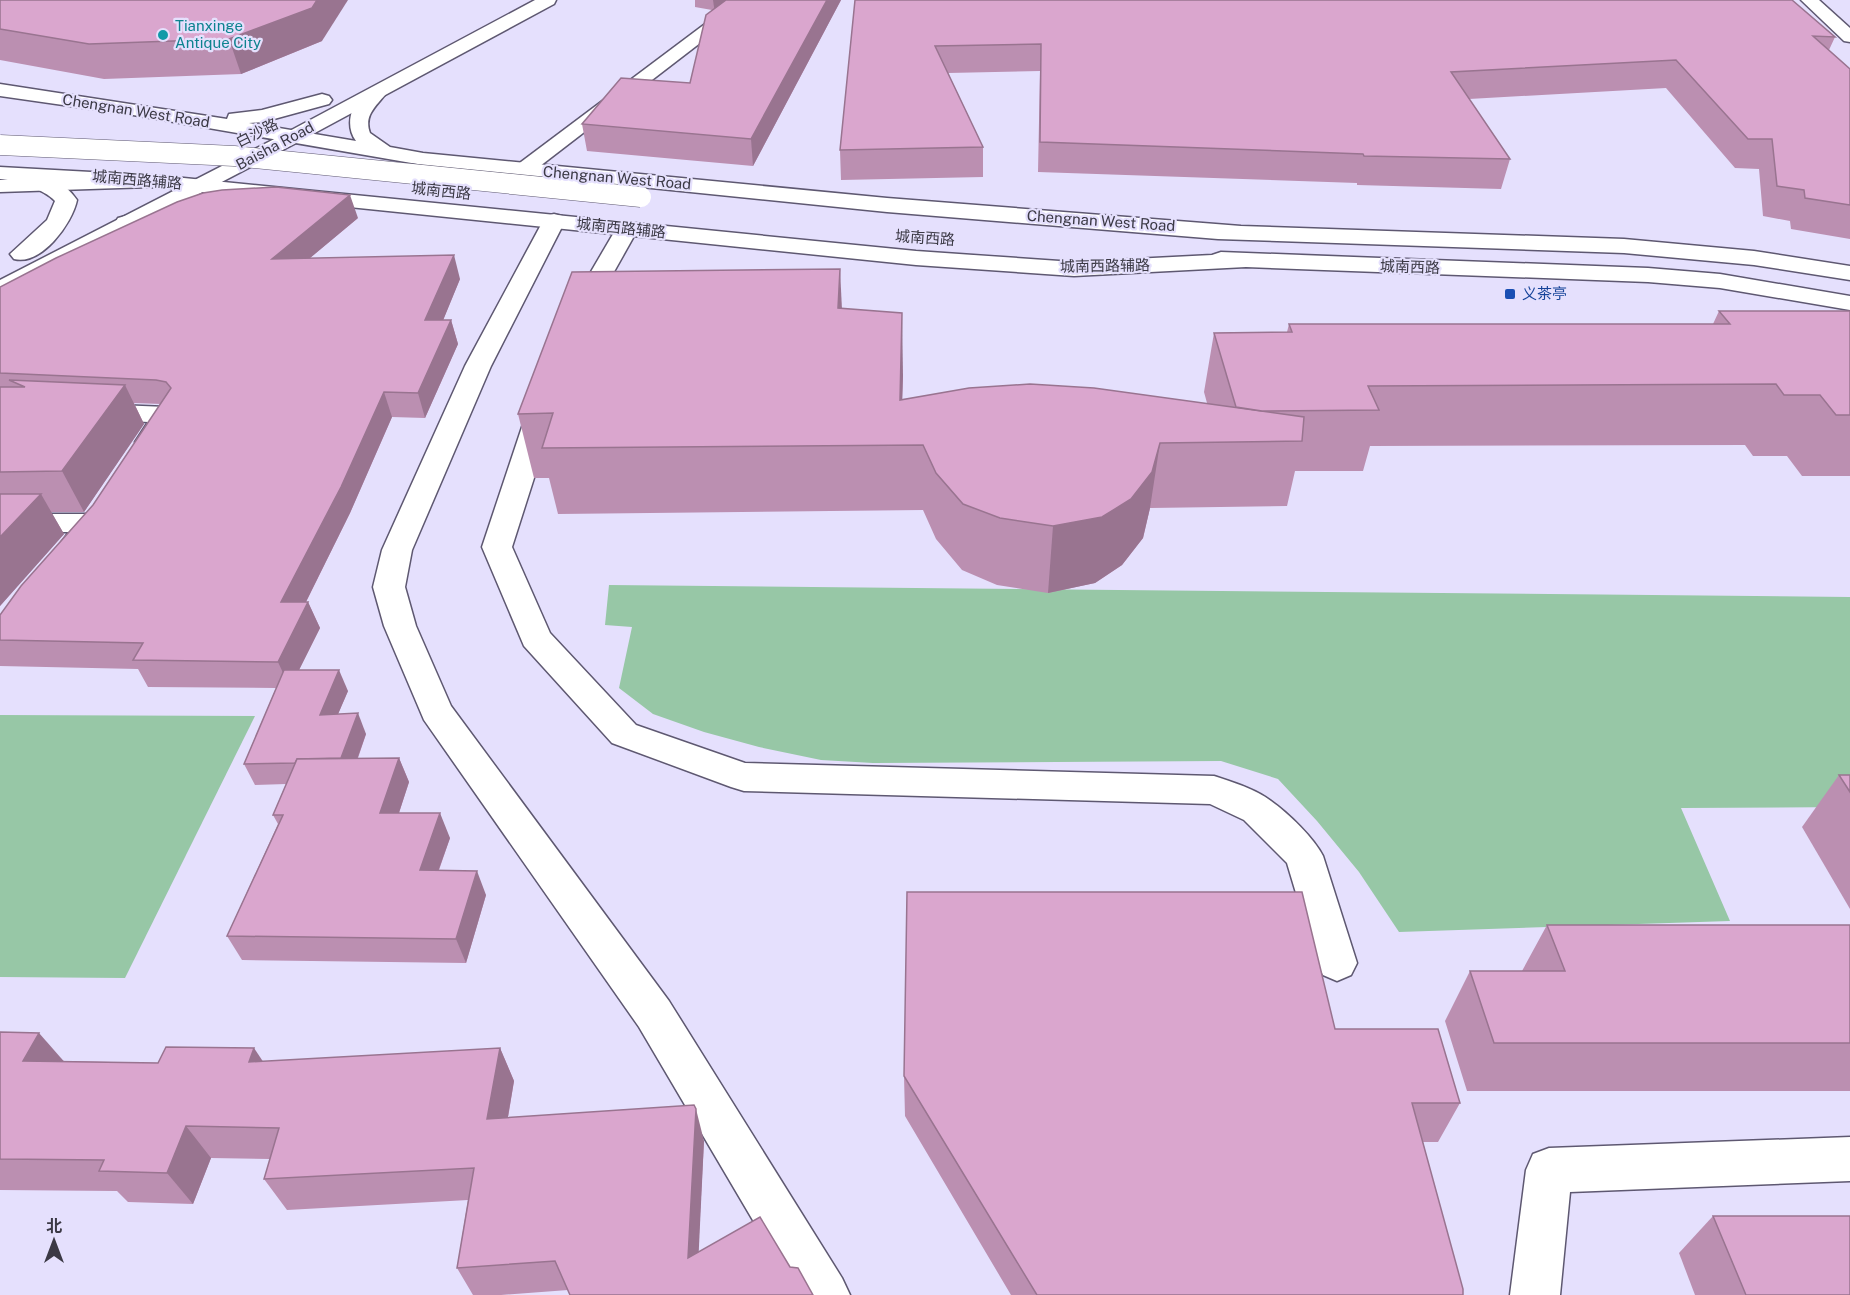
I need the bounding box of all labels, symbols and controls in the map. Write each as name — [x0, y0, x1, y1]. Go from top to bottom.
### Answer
place label: Tianxinge Antique City — [175, 17, 261, 51]
marker: Tianxinge Antique City — [156, 28, 170, 42]
street label: Chengnan West Road — [61, 90, 211, 131]
street label: 白沙路 — [233, 115, 281, 150]
street label: Baisha Road — [233, 118, 317, 173]
street label: Chengnan West Road — [542, 163, 692, 192]
street label: 城南西路辅路 — [91, 167, 183, 192]
street label: 城南西路 — [410, 179, 472, 202]
street label: Chengnan West Road — [1026, 207, 1176, 234]
street label: 城南西路辅路 — [575, 214, 667, 241]
street label: 城南西路 — [895, 227, 956, 248]
street label: 城南西路辅路 — [1060, 256, 1150, 275]
street label: 城南西路 — [1380, 257, 1440, 276]
place label: 义茶亭 — [1522, 285, 1567, 302]
marker: 义茶亭 — [1503, 287, 1517, 301]
north arrow — [24, 1211, 84, 1271]
text: 北 — [46, 1217, 62, 1236]

